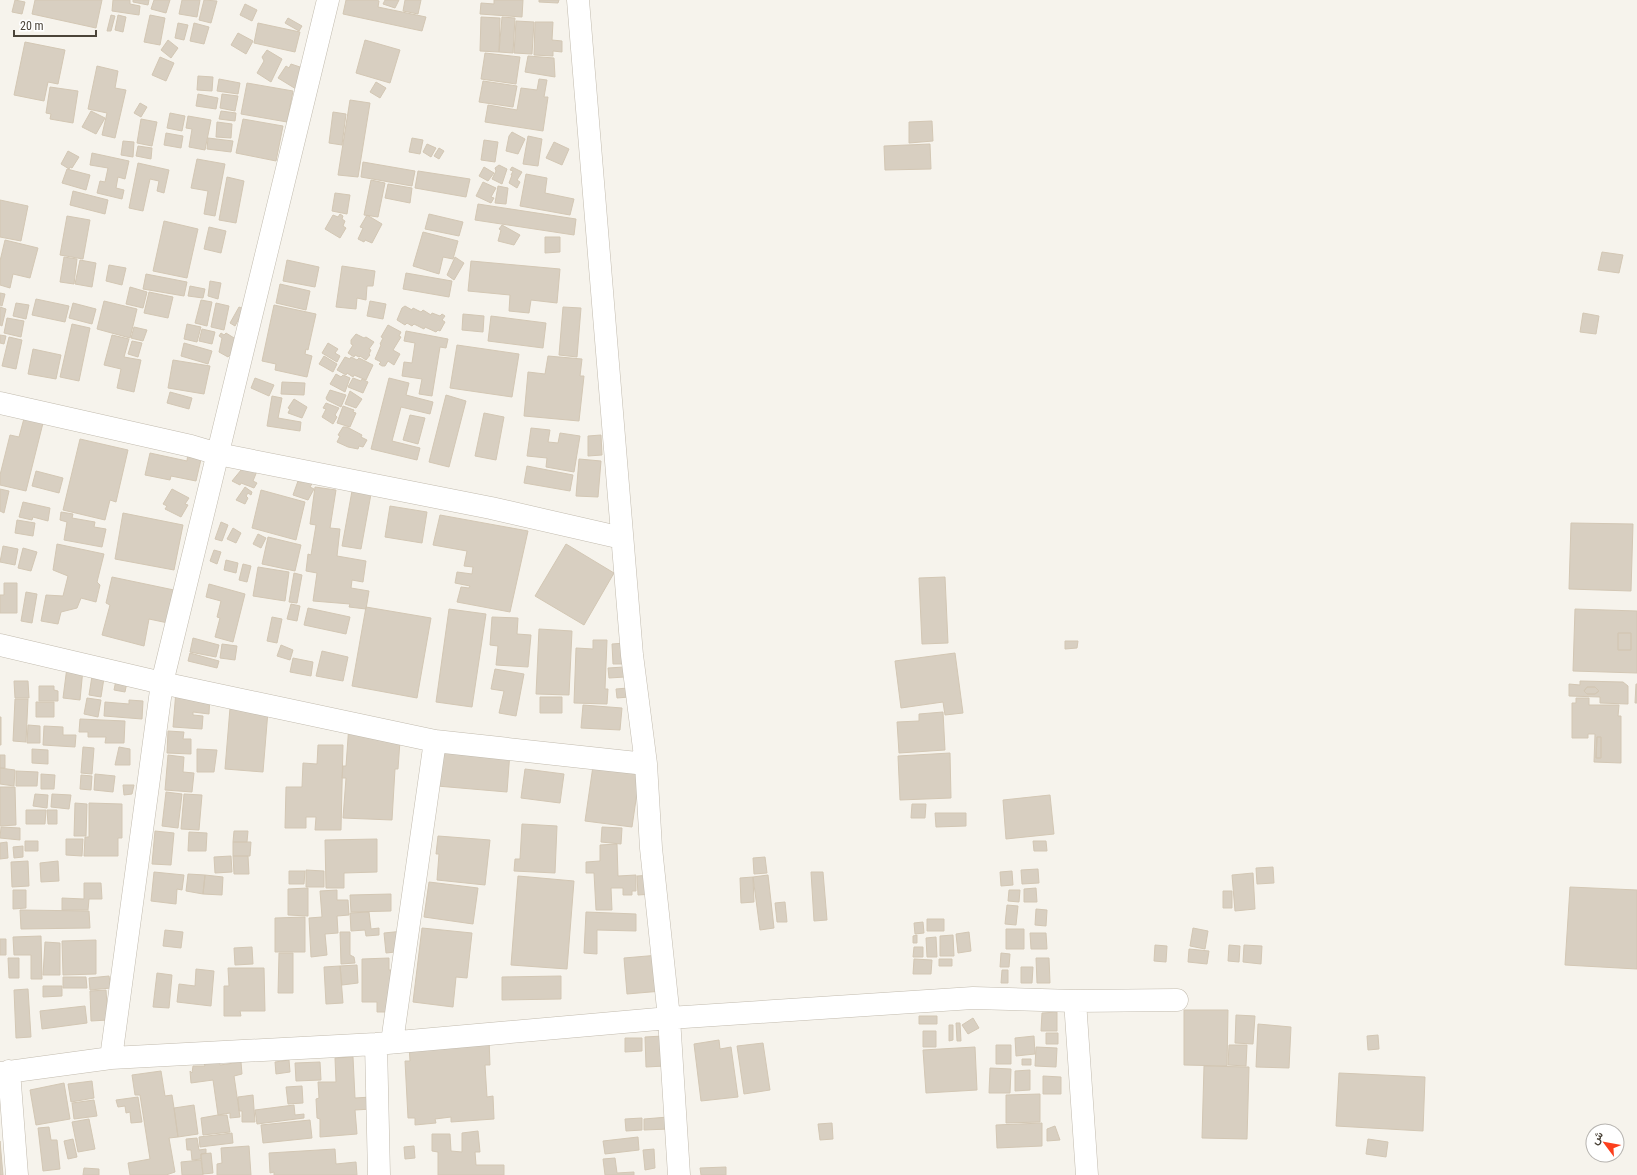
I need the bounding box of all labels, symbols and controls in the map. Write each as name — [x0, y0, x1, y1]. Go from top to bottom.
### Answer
scale bar — [14, 12, 96, 38]
text: 20 m — [20, 19, 44, 33]
north arrow — [1585, 1123, 1625, 1163]
text: ش — [1588, 1129, 1606, 1147]

